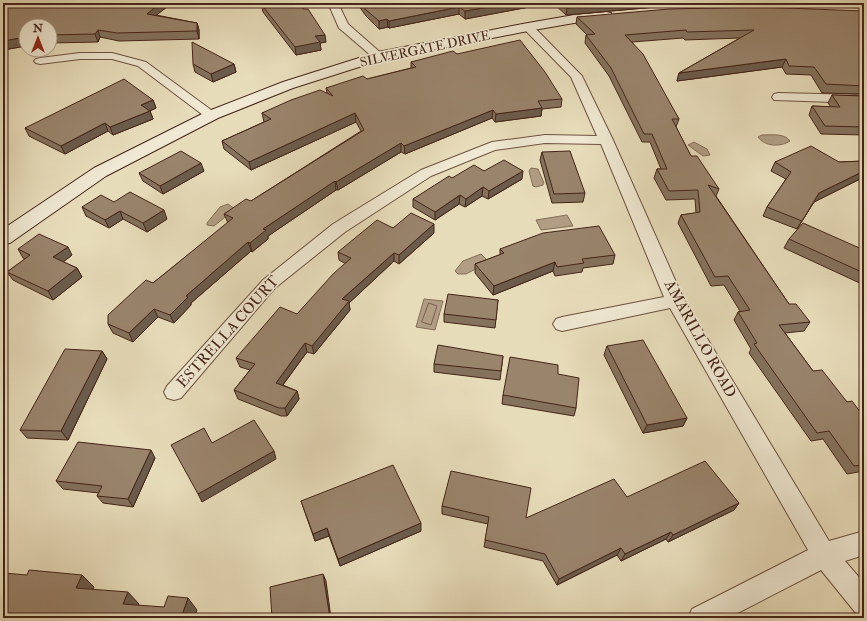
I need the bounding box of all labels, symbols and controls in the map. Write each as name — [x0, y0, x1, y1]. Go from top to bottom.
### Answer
north arrow — [18, 18, 58, 58]
text: N — [32, 22, 44, 35]
street label: SILVERGATE DRIVE — [359, 27, 491, 71]
street label: ESTRELLA COURT — [173, 272, 283, 392]
street label: AMARILLO ROAD — [659, 276, 740, 401]

